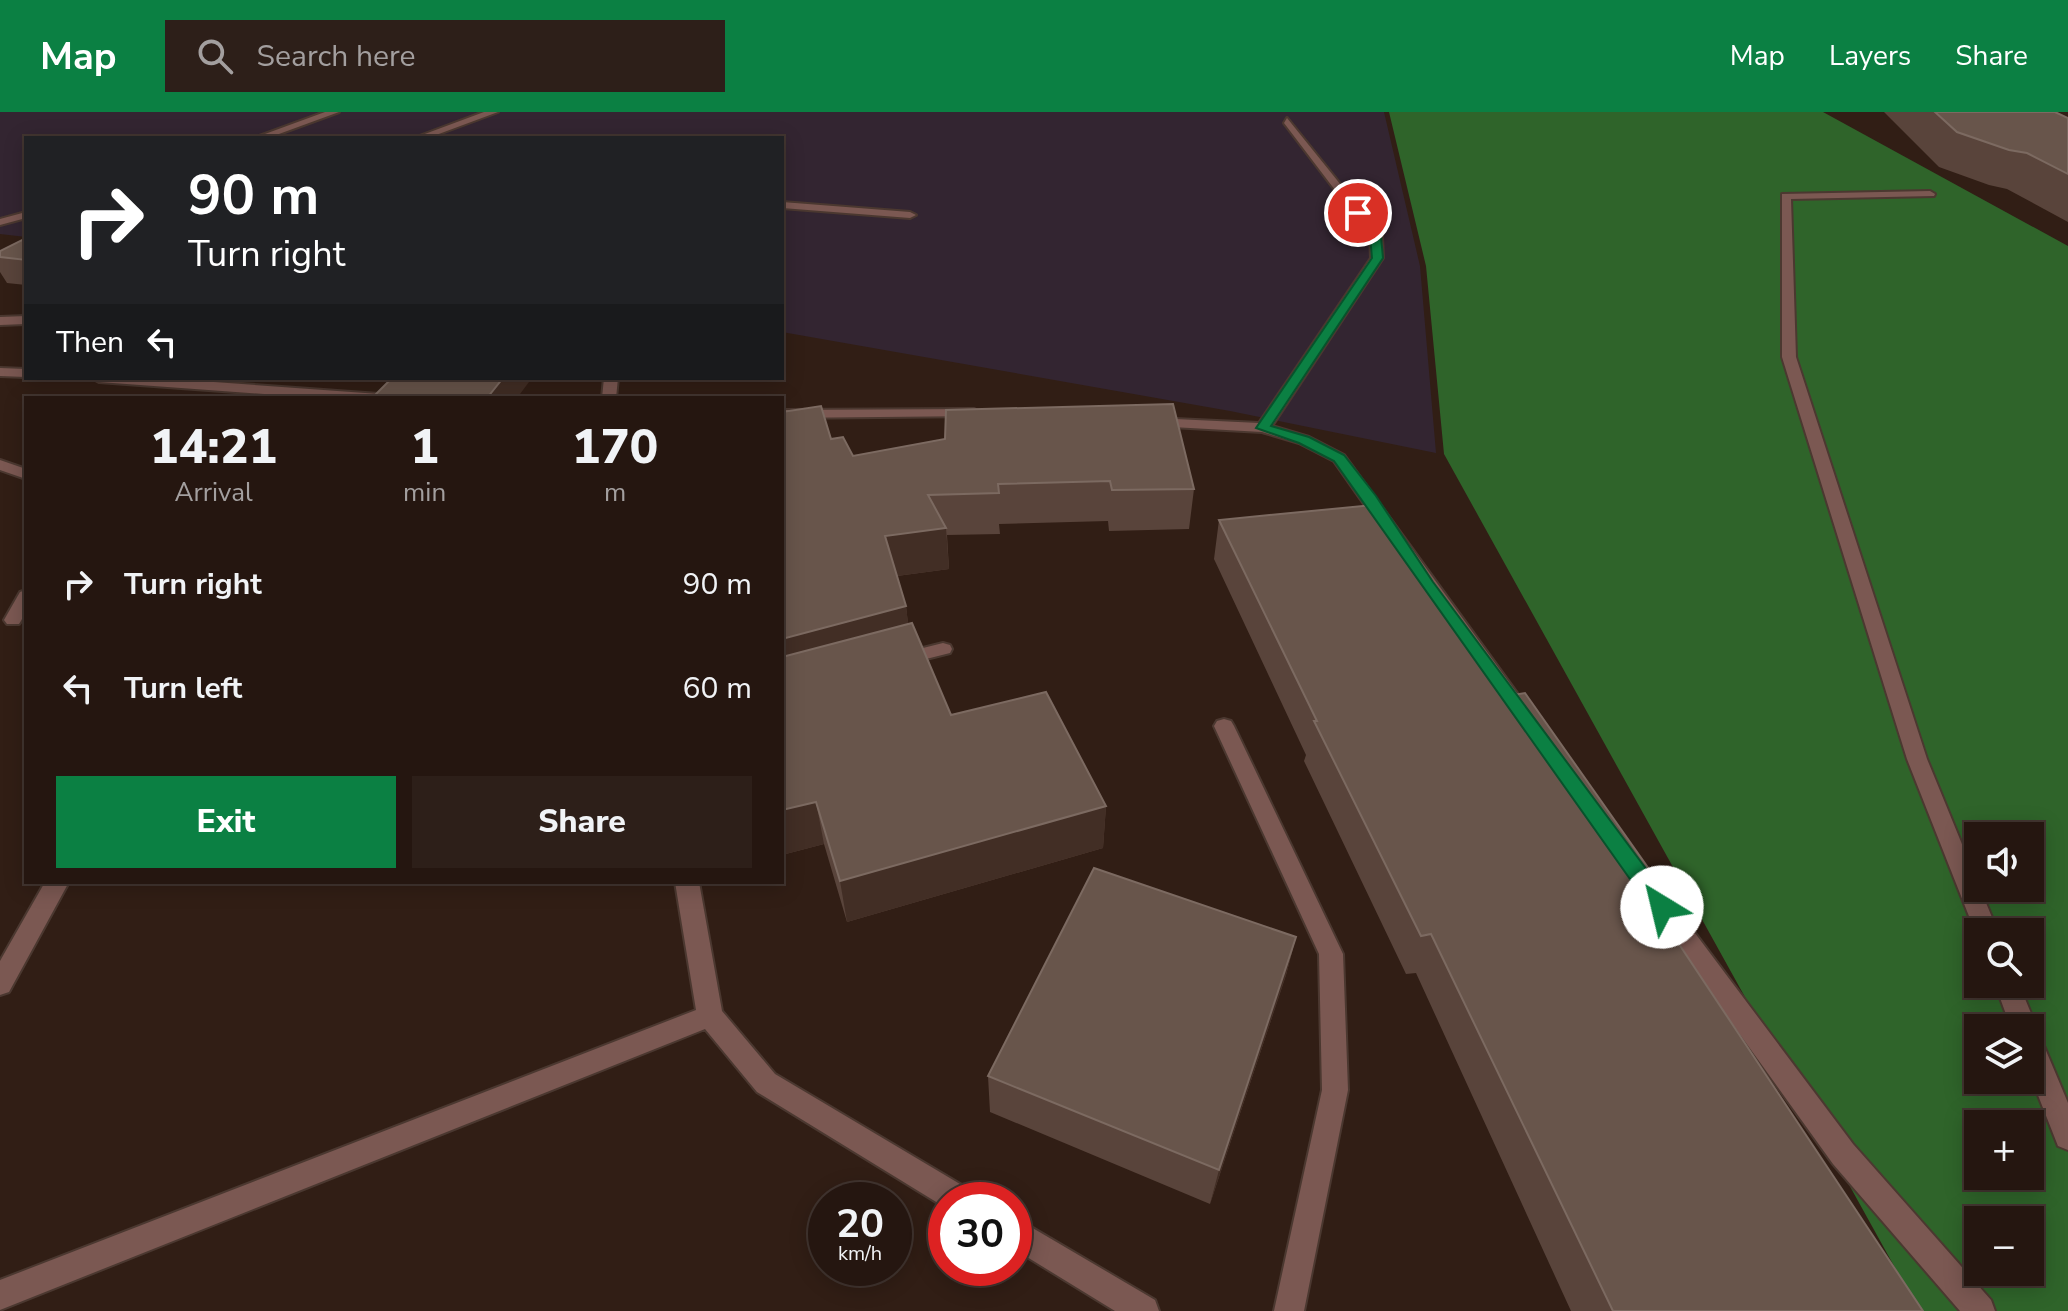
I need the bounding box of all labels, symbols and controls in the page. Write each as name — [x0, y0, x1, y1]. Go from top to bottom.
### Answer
search box — [165, 20, 725, 92]
text: Map — [40, 31, 117, 82]
icon: search — [193, 34, 237, 78]
text: Search here — [257, 36, 416, 77]
text: Map — [1730, 37, 1785, 75]
text: Layers — [1829, 37, 1911, 75]
text: Share — [1955, 37, 2028, 75]
text: 90 m — [188, 157, 319, 234]
icon: right — [56, 168, 160, 272]
pin — [1324, 179, 1392, 247]
icon: arrive — [1336, 191, 1380, 235]
text: Turn right — [188, 230, 345, 279]
icon: left — [140, 320, 184, 364]
text: Then — [56, 322, 124, 363]
text: 14:21 — [150, 414, 277, 480]
text: 1 — [410, 414, 439, 480]
text: 170 — [572, 414, 658, 480]
text: Arrival — [174, 475, 253, 510]
text: min — [403, 475, 446, 510]
text: m — [604, 475, 626, 510]
icon: right — [56, 562, 100, 606]
text: Turn right — [124, 564, 262, 605]
text: 90 m — [683, 564, 752, 605]
icon: left — [56, 666, 100, 710]
text: Turn left — [124, 668, 242, 709]
text: 60 m — [683, 668, 752, 709]
button: Exit — [56, 776, 396, 868]
button: Share — [412, 776, 752, 868]
map controls — [1964, 822, 2044, 1286]
button: sound — [1964, 822, 2044, 902]
position arrow — [1620, 865, 1704, 949]
button: search — [1964, 918, 2044, 998]
button: layers — [1964, 1014, 2044, 1094]
button: + — [1964, 1110, 2044, 1190]
speed limit sign: 30 — [928, 1182, 1032, 1286]
text: 20 — [836, 1197, 884, 1251]
button: − — [1964, 1206, 2044, 1286]
text: km/h — [838, 1240, 882, 1267]

